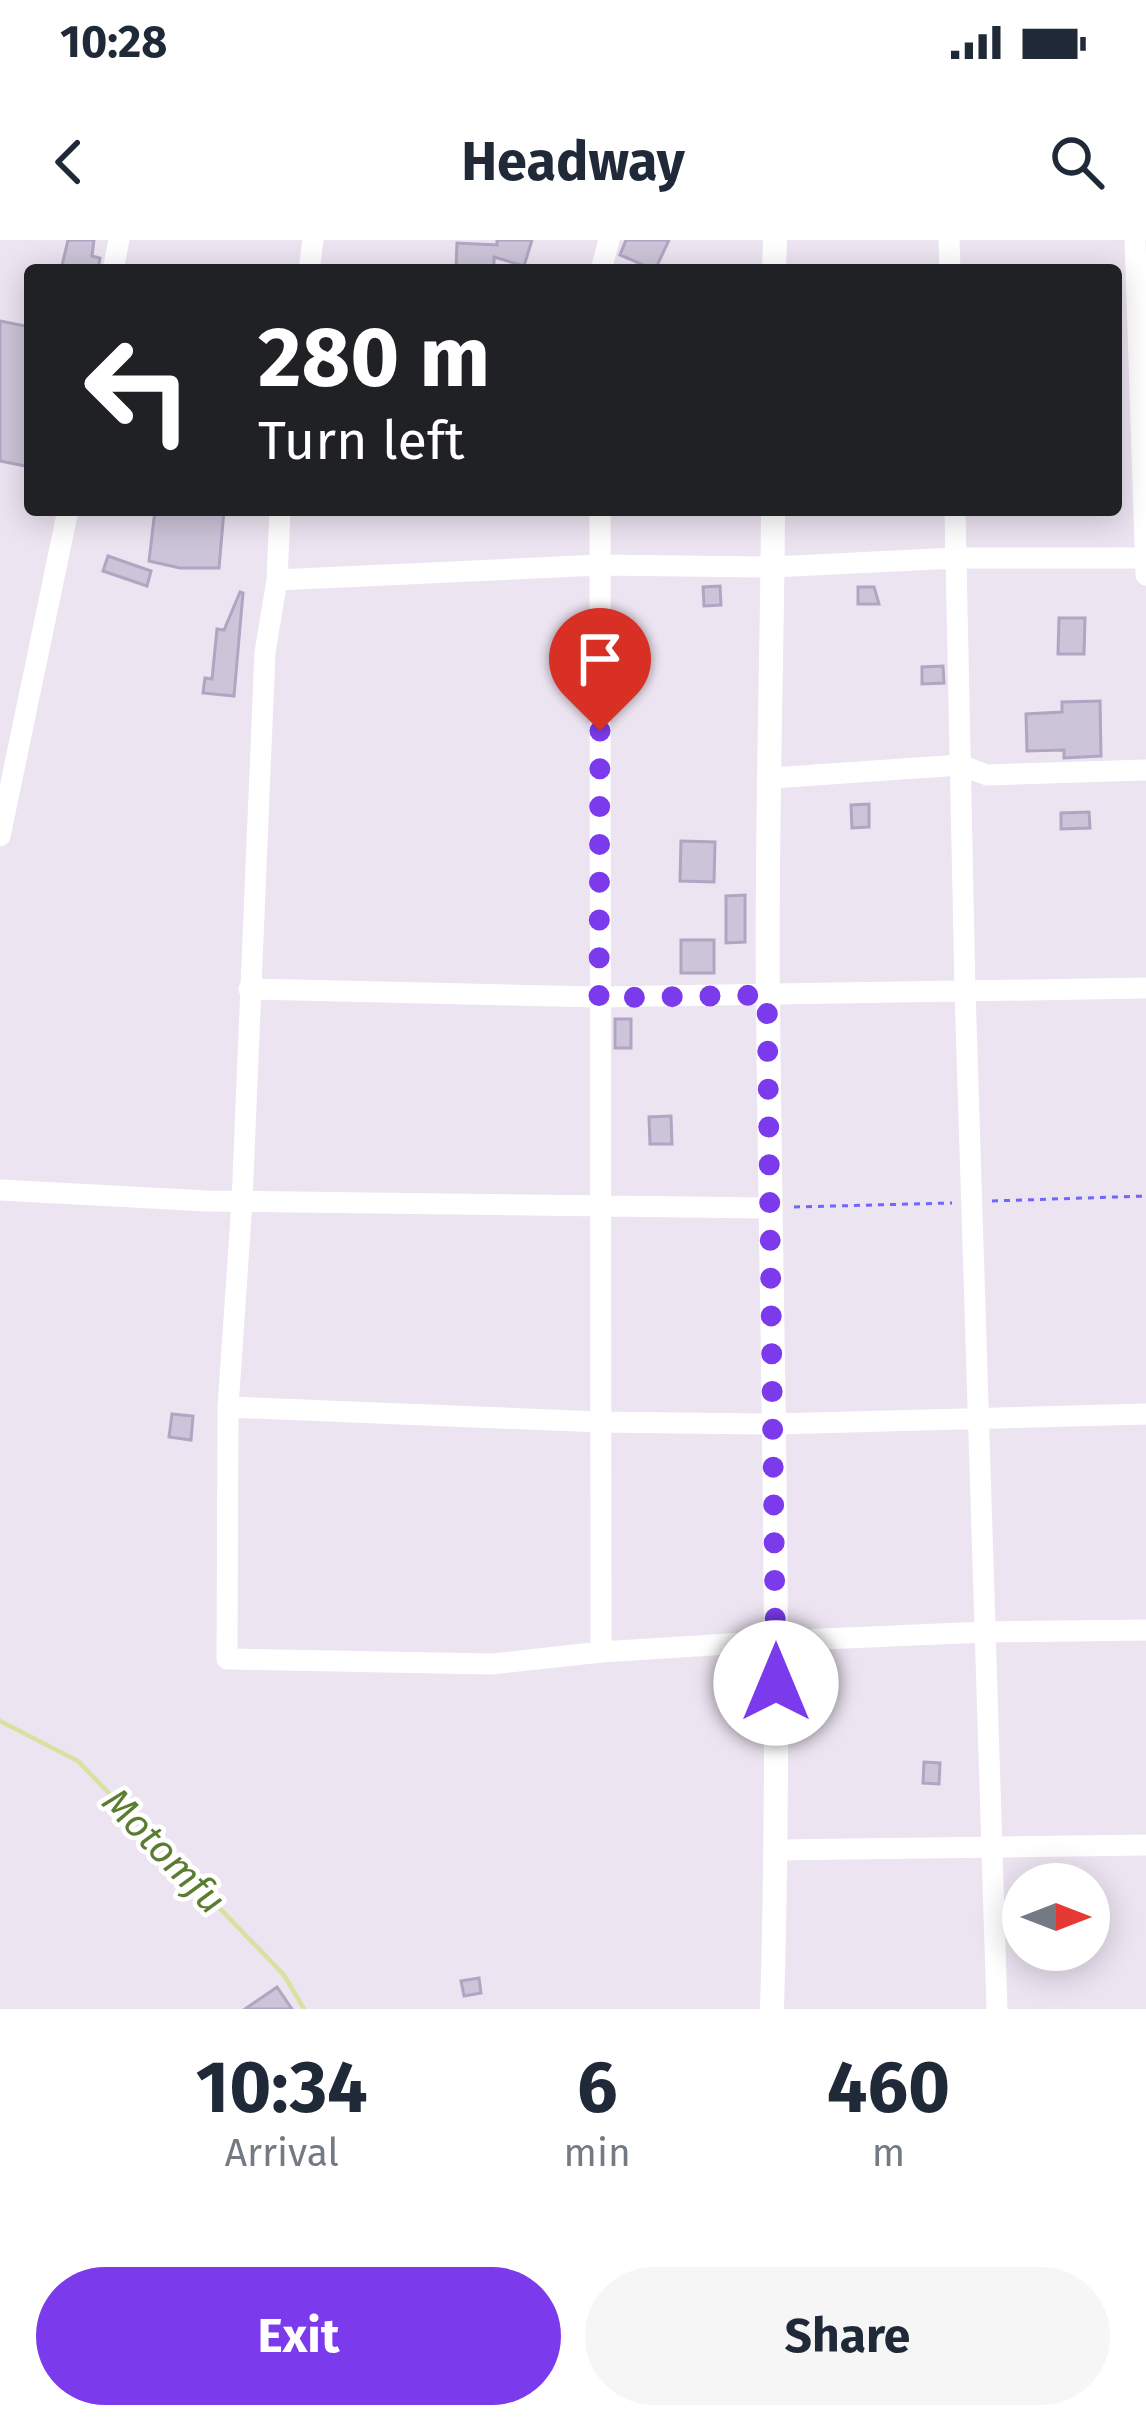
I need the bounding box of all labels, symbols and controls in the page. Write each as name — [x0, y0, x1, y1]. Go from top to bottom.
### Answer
text: 10:28 — [60, 15, 167, 69]
icon: back — [36, 129, 102, 195]
icon: search — [1044, 129, 1110, 195]
text: Headway — [461, 130, 685, 194]
text: 280 m — [258, 307, 490, 408]
icon: left — [60, 312, 216, 468]
text: Turn left — [258, 409, 465, 473]
pin — [549, 608, 651, 731]
icon: arrive — [567, 626, 633, 692]
position arrow — [713, 1620, 839, 1746]
water label: Motomfu — [93, 1779, 235, 1923]
north arrow — [1002, 1863, 1110, 1971]
map controls — [1002, 1863, 1110, 1971]
text: 10:34 — [196, 2045, 368, 2131]
text: 6 — [577, 2045, 618, 2131]
text: 460 — [827, 2045, 950, 2131]
text: Arrival — [225, 2130, 339, 2176]
text: min — [564, 2130, 631, 2176]
text: m — [872, 2130, 905, 2176]
button: Exit — [36, 2267, 561, 2405]
button: Share — [585, 2267, 1110, 2405]

